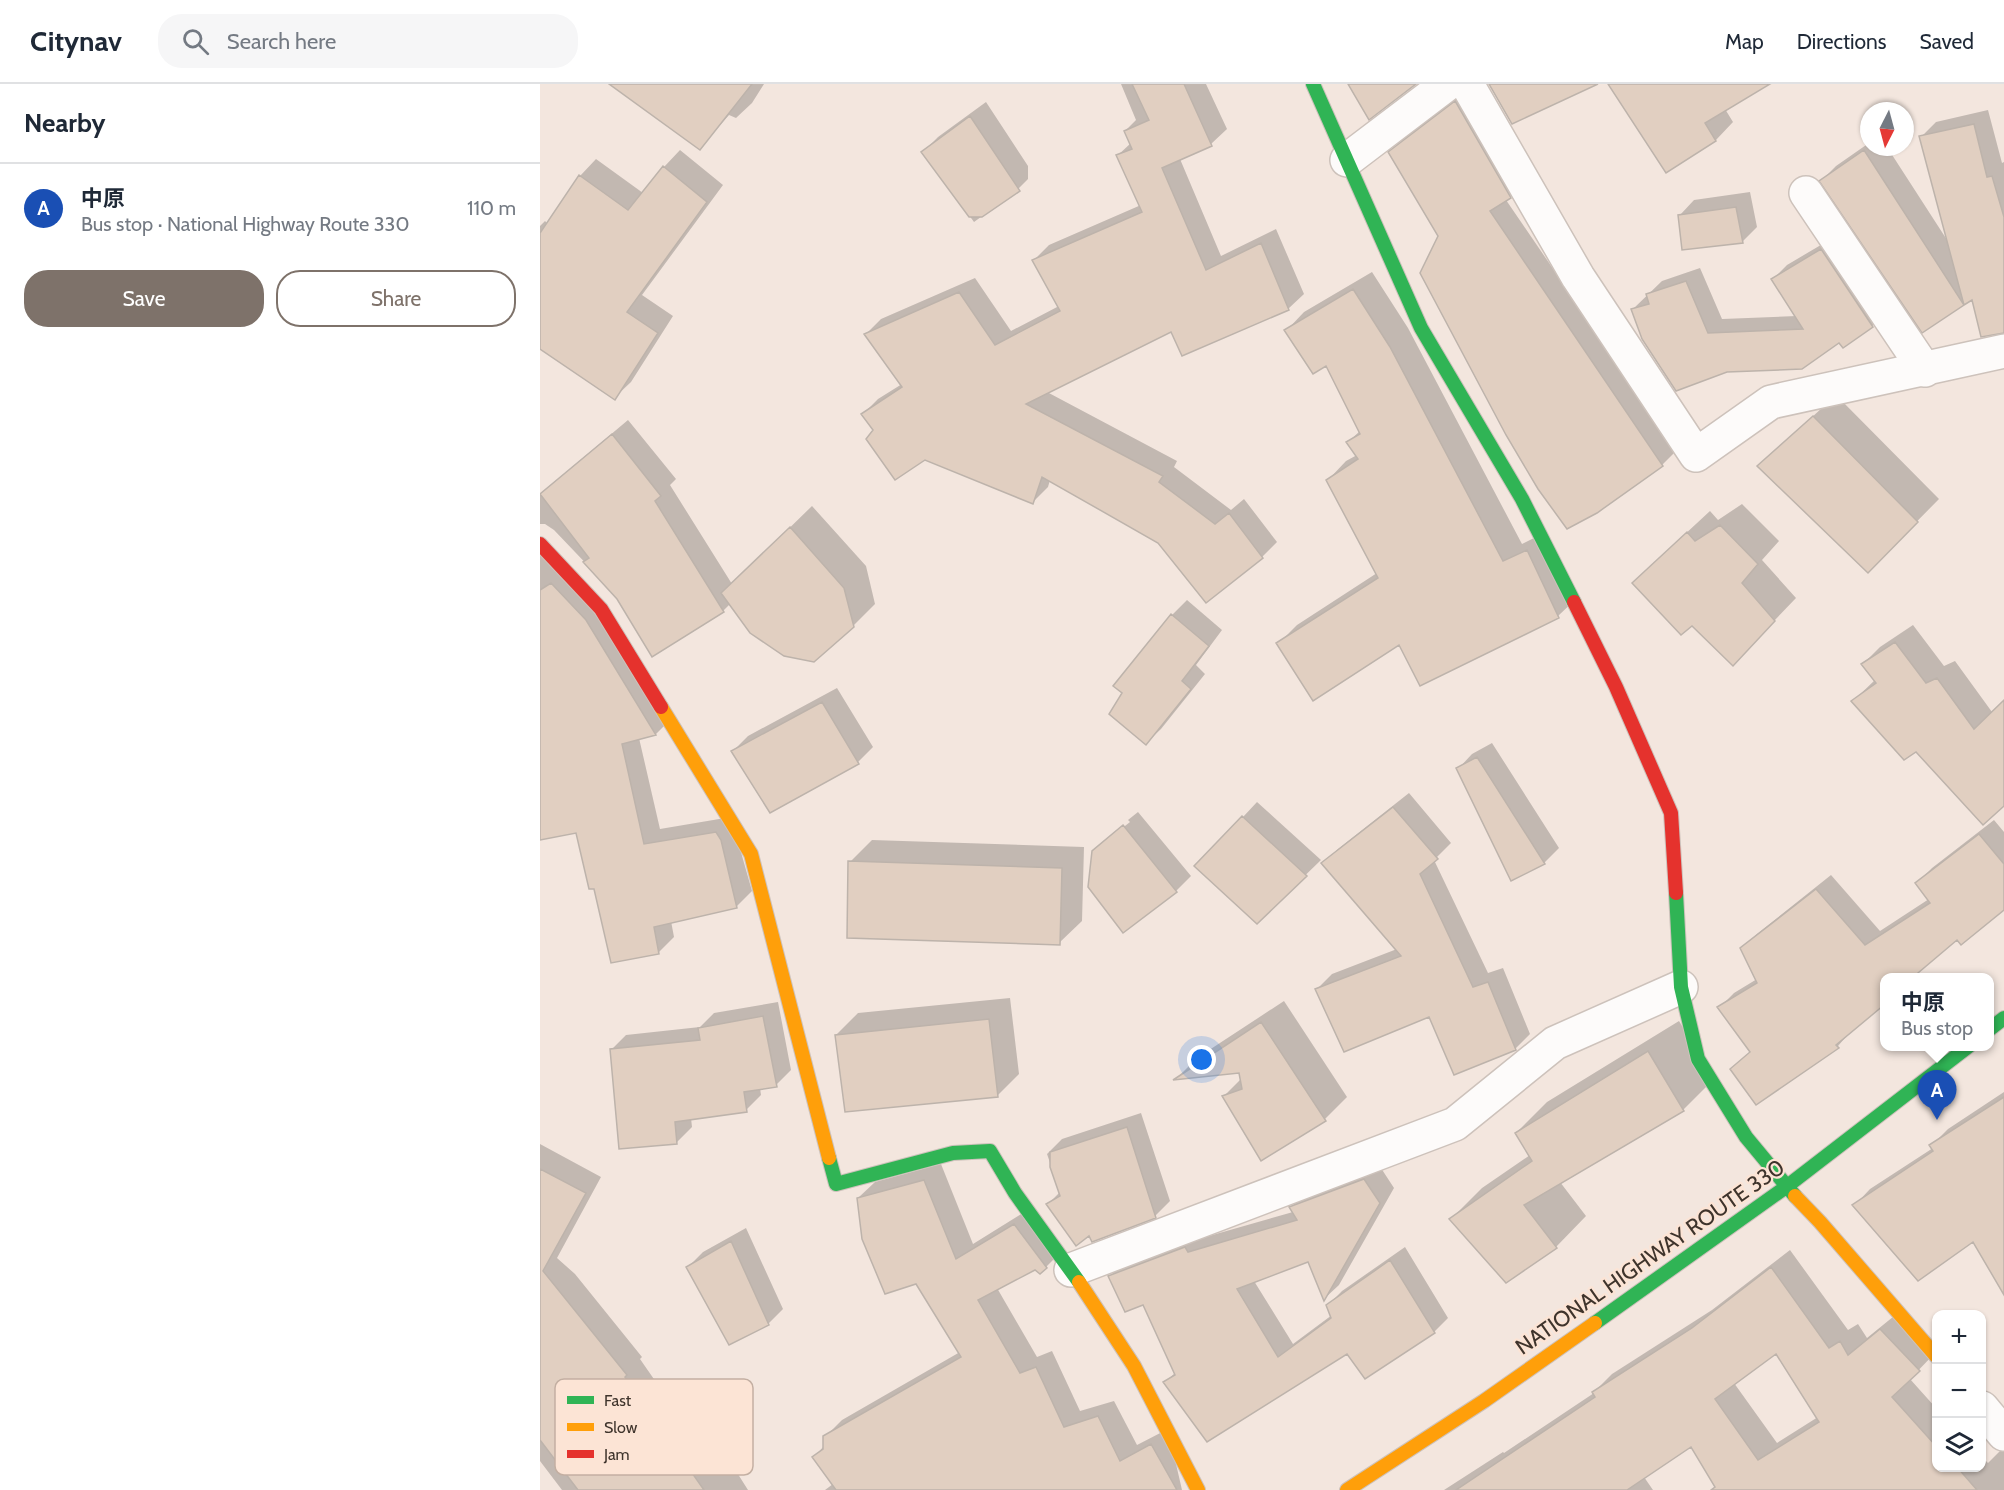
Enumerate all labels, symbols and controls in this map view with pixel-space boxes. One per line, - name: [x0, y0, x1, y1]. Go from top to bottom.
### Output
- search box: [158, 14, 578, 68]
- text: Citynav: [30, 24, 122, 58]
- icon: search: [179, 25, 212, 58]
- text: Search here: [227, 28, 336, 55]
- text: Map: [1725, 29, 1764, 54]
- text: Directions: [1797, 29, 1886, 54]
- text: Saved: [1919, 29, 1974, 54]
- north arrow: [1860, 102, 1914, 156]
- text: Nearby: [24, 107, 105, 139]
- text: 中原: [81, 185, 125, 212]
- text: A: [37, 196, 50, 220]
- text: 110 m: [467, 196, 516, 220]
- text: Bus stop · National Highway Route 330: [81, 212, 409, 236]
- button: Save: [24, 270, 264, 327]
- button: Share: [276, 270, 516, 327]
- popup: [1880, 973, 1994, 1051]
- text: 中原: [1901, 989, 1945, 1016]
- text: Bus stop: [1901, 1016, 1973, 1040]
- your location: [1187, 1045, 1216, 1074]
- pin: A: [1918, 1070, 1956, 1120]
- street label: NATIONAL HIGHWAY ROUTE 330: [1510, 1154, 1790, 1360]
- map controls: [1932, 1310, 1986, 1472]
- button: +: [1932, 1310, 1986, 1364]
- button: −: [1932, 1364, 1986, 1418]
- legend: [555, 1379, 753, 1475]
- text: Fast: [604, 1391, 632, 1410]
- text: Slow: [604, 1418, 638, 1437]
- button: layers: [1932, 1418, 1986, 1472]
- text: Jam: [603, 1445, 630, 1464]

